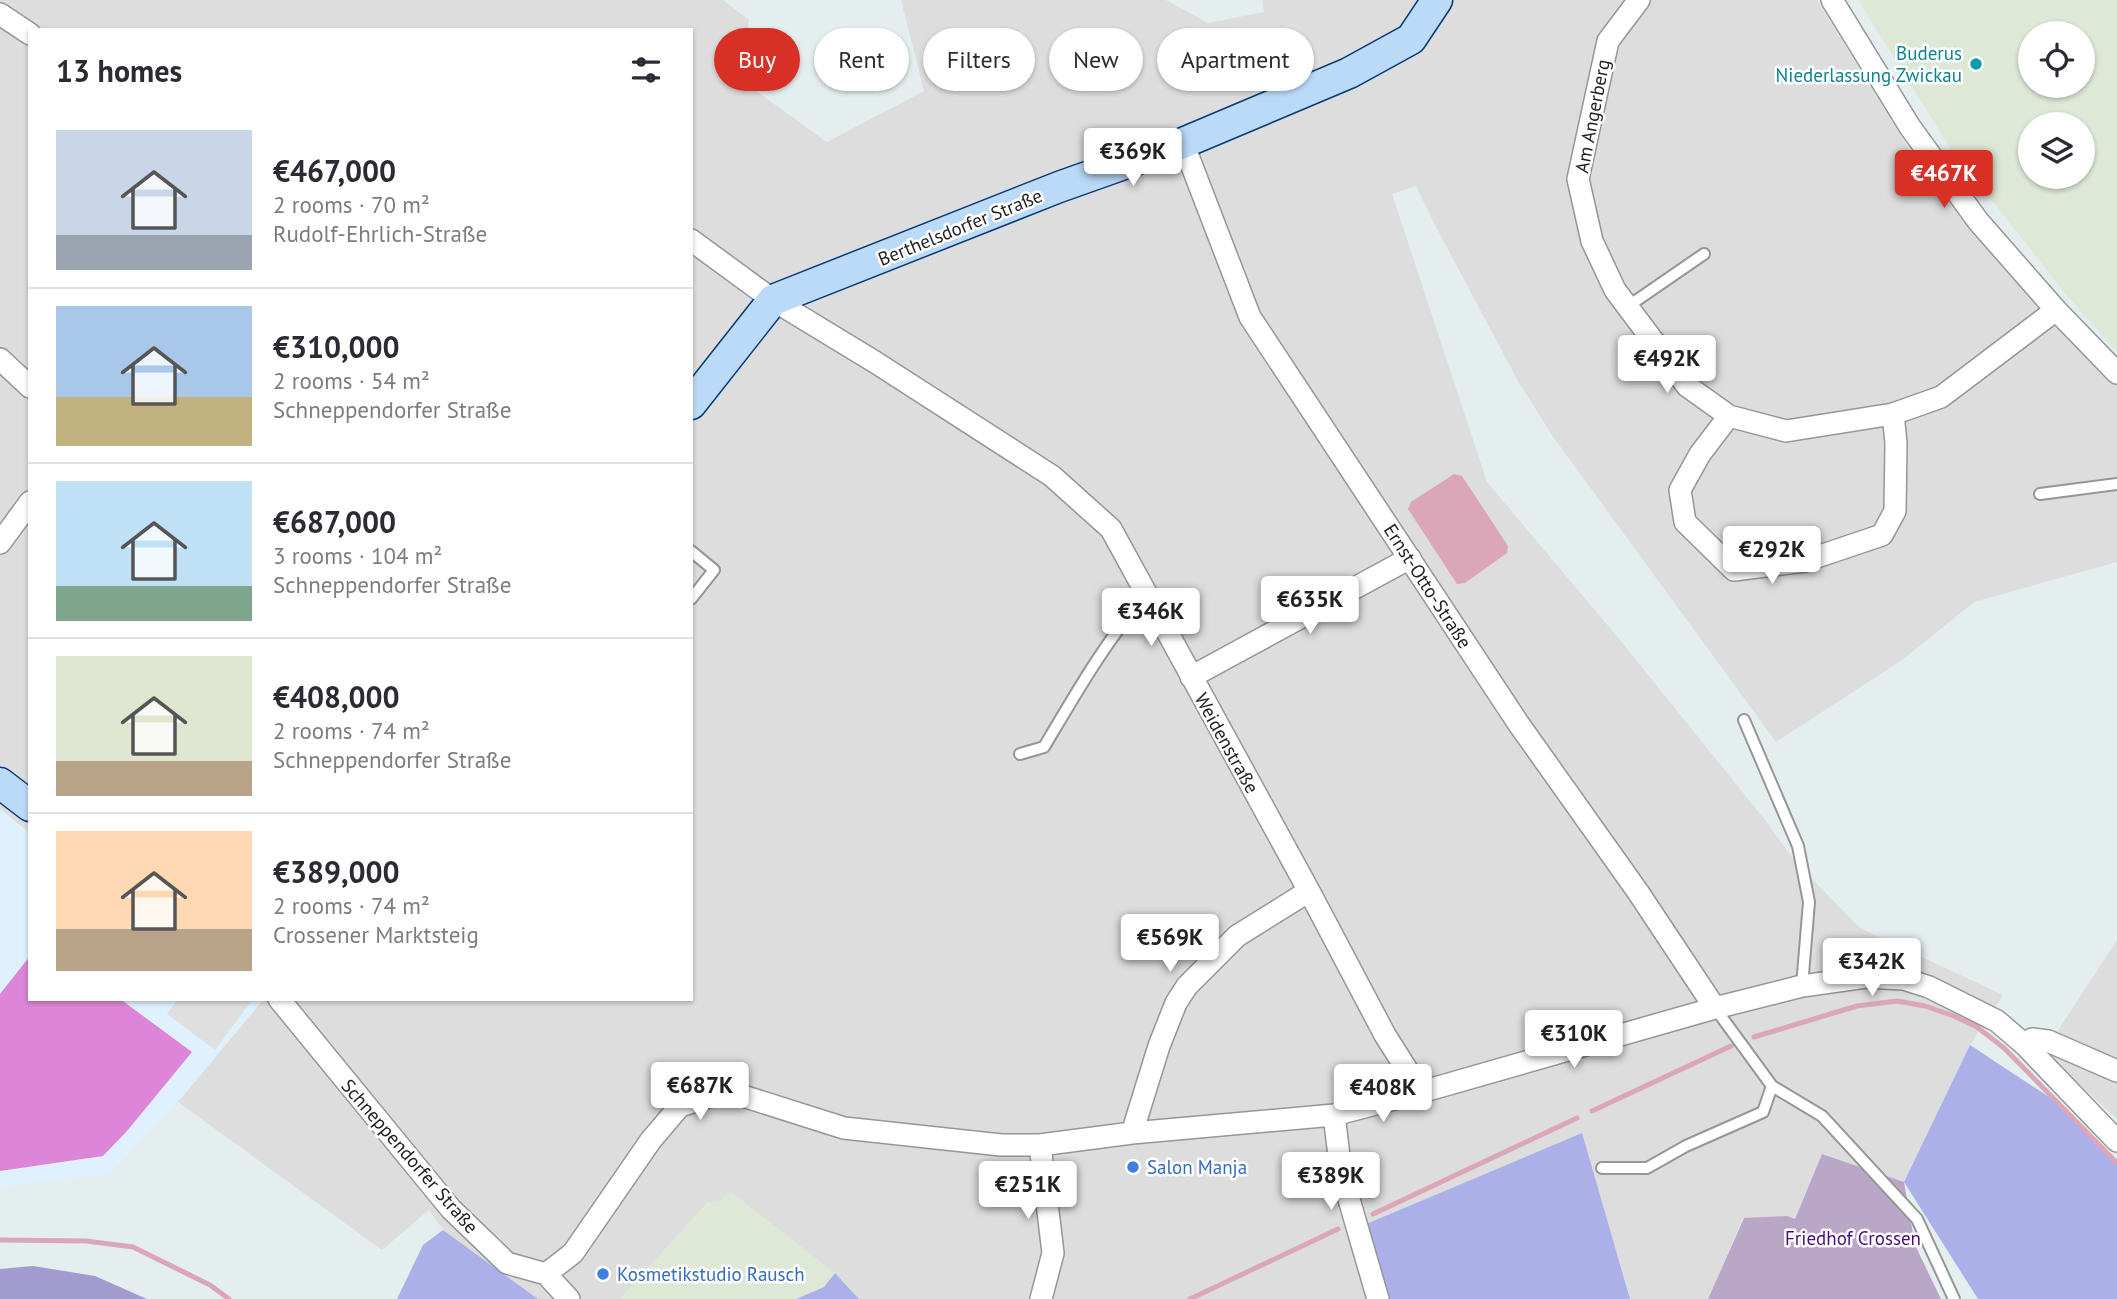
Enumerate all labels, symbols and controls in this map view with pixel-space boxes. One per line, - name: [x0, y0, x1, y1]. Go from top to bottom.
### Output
- map controls: [2018, 21, 2095, 189]
- button: locate: [2018, 21, 2095, 98]
- chip: Buy: [714, 28, 800, 91]
- chip: Rent: [814, 28, 909, 91]
- chip: Filters: [923, 28, 1035, 91]
- chip: New: [1049, 28, 1143, 91]
- chip: Apartment: [1157, 28, 1314, 91]
- place label: Buderus Niederlassung Zwickau: [1776, 41, 1962, 87]
- text: 13 homes: [56, 51, 182, 90]
- icon: filters: [627, 51, 665, 89]
- marker: Buderus Niederlassung Zwickau: [1968, 56, 1984, 72]
- street label: Am Angerberg: [1569, 57, 1615, 175]
- button: layers: [2018, 112, 2095, 189]
- pin: €369K: [1084, 128, 1182, 188]
- text: €369K: [1100, 136, 1166, 165]
- pin: €467K: [1895, 150, 1993, 210]
- text: €467,000: [273, 151, 396, 190]
- icon: home: [112, 158, 196, 242]
- text: €467K: [1911, 158, 1977, 187]
- street label: Berthelsdorfer Straße: [874, 183, 1046, 271]
- text: 2 rooms · 70 m²: [273, 190, 430, 219]
- text: Rudolf-Ehrlich-Straße: [273, 219, 487, 248]
- text: €310,000: [273, 327, 400, 366]
- icon: home: [112, 334, 196, 418]
- pin: €492K: [1618, 336, 1716, 395]
- text: €492K: [1634, 343, 1700, 372]
- text: 2 rooms · 54 m²: [273, 366, 430, 395]
- text: Schneppendorfer Straße: [273, 395, 511, 424]
- text: €687,000: [273, 502, 396, 541]
- icon: home: [112, 509, 196, 593]
- street label: Ernst-Otto-Straße: [1379, 519, 1477, 653]
- pin: €292K: [1723, 526, 1821, 586]
- text: €292K: [1739, 534, 1805, 563]
- text: 3 rooms · 104 m²: [273, 541, 442, 570]
- text: Schneppendorfer Straße: [273, 570, 511, 599]
- pin: €635K: [1261, 576, 1359, 636]
- text: €635K: [1277, 584, 1343, 613]
- pin: €346K: [1102, 588, 1200, 648]
- text: €346K: [1118, 596, 1184, 625]
- text: €408,000: [273, 677, 400, 716]
- icon: home: [112, 684, 196, 768]
- street label: Weidenstraße: [1190, 689, 1264, 797]
- text: 2 rooms · 74 m²: [273, 716, 430, 745]
- text: Schneppendorfer Straße: [273, 745, 511, 774]
- text: €389,000: [273, 852, 400, 891]
- icon: home: [112, 859, 196, 943]
- text: 2 rooms · 74 m²: [273, 891, 430, 920]
- pin: €569K: [1121, 914, 1219, 974]
- text: Crossener Marktsteig: [273, 920, 479, 949]
- text: €569K: [1137, 922, 1203, 951]
- pin: €342K: [1823, 939, 1921, 998]
- text: €342K: [1839, 946, 1905, 975]
- pin: €310K: [1525, 1010, 1623, 1070]
- text: €310K: [1541, 1018, 1607, 1047]
- pin: €687K: [651, 1062, 749, 1122]
- pin: €408K: [1334, 1064, 1432, 1124]
- text: €687K: [667, 1070, 733, 1099]
- text: €408K: [1350, 1072, 1416, 1101]
- street label: Schneppendorfer Straße: [336, 1074, 484, 1238]
- pin: €389K: [1282, 1152, 1380, 1212]
- place label: Salon Manja: [1147, 1155, 1247, 1179]
- marker: Salon Manja: [1125, 1159, 1141, 1175]
- text: €389K: [1298, 1160, 1364, 1189]
- pin: €251K: [979, 1162, 1077, 1221]
- text: €251K: [995, 1169, 1061, 1198]
- park label: Friedhof Crossen: [1785, 1226, 1921, 1250]
- place label: Kosmetikstudio Rausch: [617, 1262, 805, 1286]
- marker: Kosmetikstudio Rausch: [595, 1266, 611, 1282]

